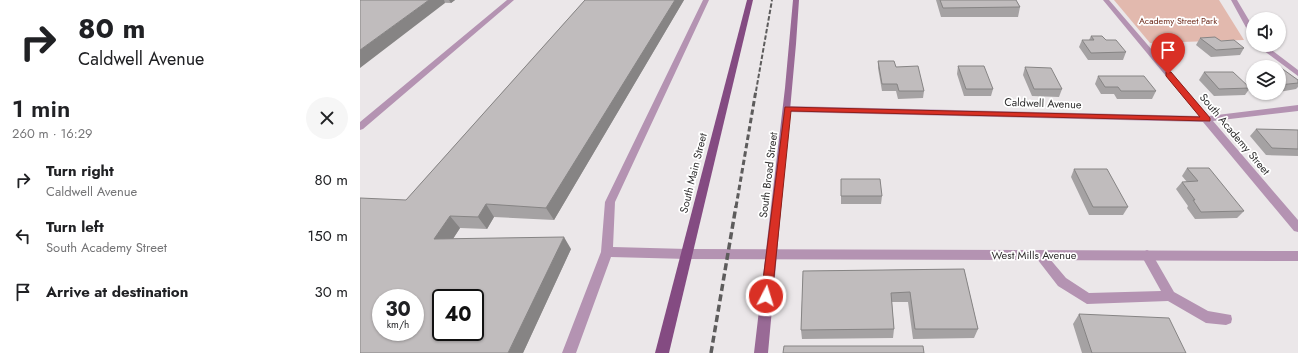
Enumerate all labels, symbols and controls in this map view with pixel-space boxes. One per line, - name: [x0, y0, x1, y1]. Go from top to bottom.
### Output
- text: 80 m: [78, 8, 145, 49]
- map controls: [1246, 12, 1286, 100]
- button: sound: [1246, 12, 1286, 52]
- park label: Academy Street Park: [1139, 14, 1217, 27]
- icon: right: [12, 16, 64, 68]
- pin: [1151, 33, 1185, 74]
- icon: arrive: [1157, 39, 1179, 61]
- text: Caldwell Avenue: [78, 46, 204, 72]
- button: layers: [1246, 60, 1286, 100]
- street label: South Academy Street: [1196, 90, 1274, 179]
- text: 1 min: [12, 91, 70, 126]
- street label: Caldwell Avenue: [1004, 94, 1082, 112]
- button: close: [306, 97, 348, 139]
- text: 260 m · 16:29: [12, 124, 93, 143]
- street label: South Main Street: [675, 131, 711, 215]
- street label: South Broad Street: [755, 131, 781, 219]
- text: Turn right: [46, 160, 114, 182]
- icon: right: [12, 169, 34, 191]
- text: 80 m: [315, 169, 348, 191]
- text: Caldwell Avenue: [46, 182, 137, 201]
- text: Turn left: [46, 216, 104, 238]
- icon: left: [12, 225, 34, 247]
- text: 150 m: [308, 225, 348, 247]
- text: South Academy Street: [46, 238, 167, 257]
- street label: West Mills Avenue: [992, 247, 1077, 263]
- position arrow: [745, 275, 787, 317]
- icon: arrive: [12, 281, 34, 303]
- text: Arrive at destination: [46, 281, 188, 303]
- text: 30 m: [315, 281, 348, 303]
- speed limit sign: 40: [432, 289, 484, 341]
- text: 30: [385, 295, 411, 324]
- text: km/h: [387, 317, 409, 332]

